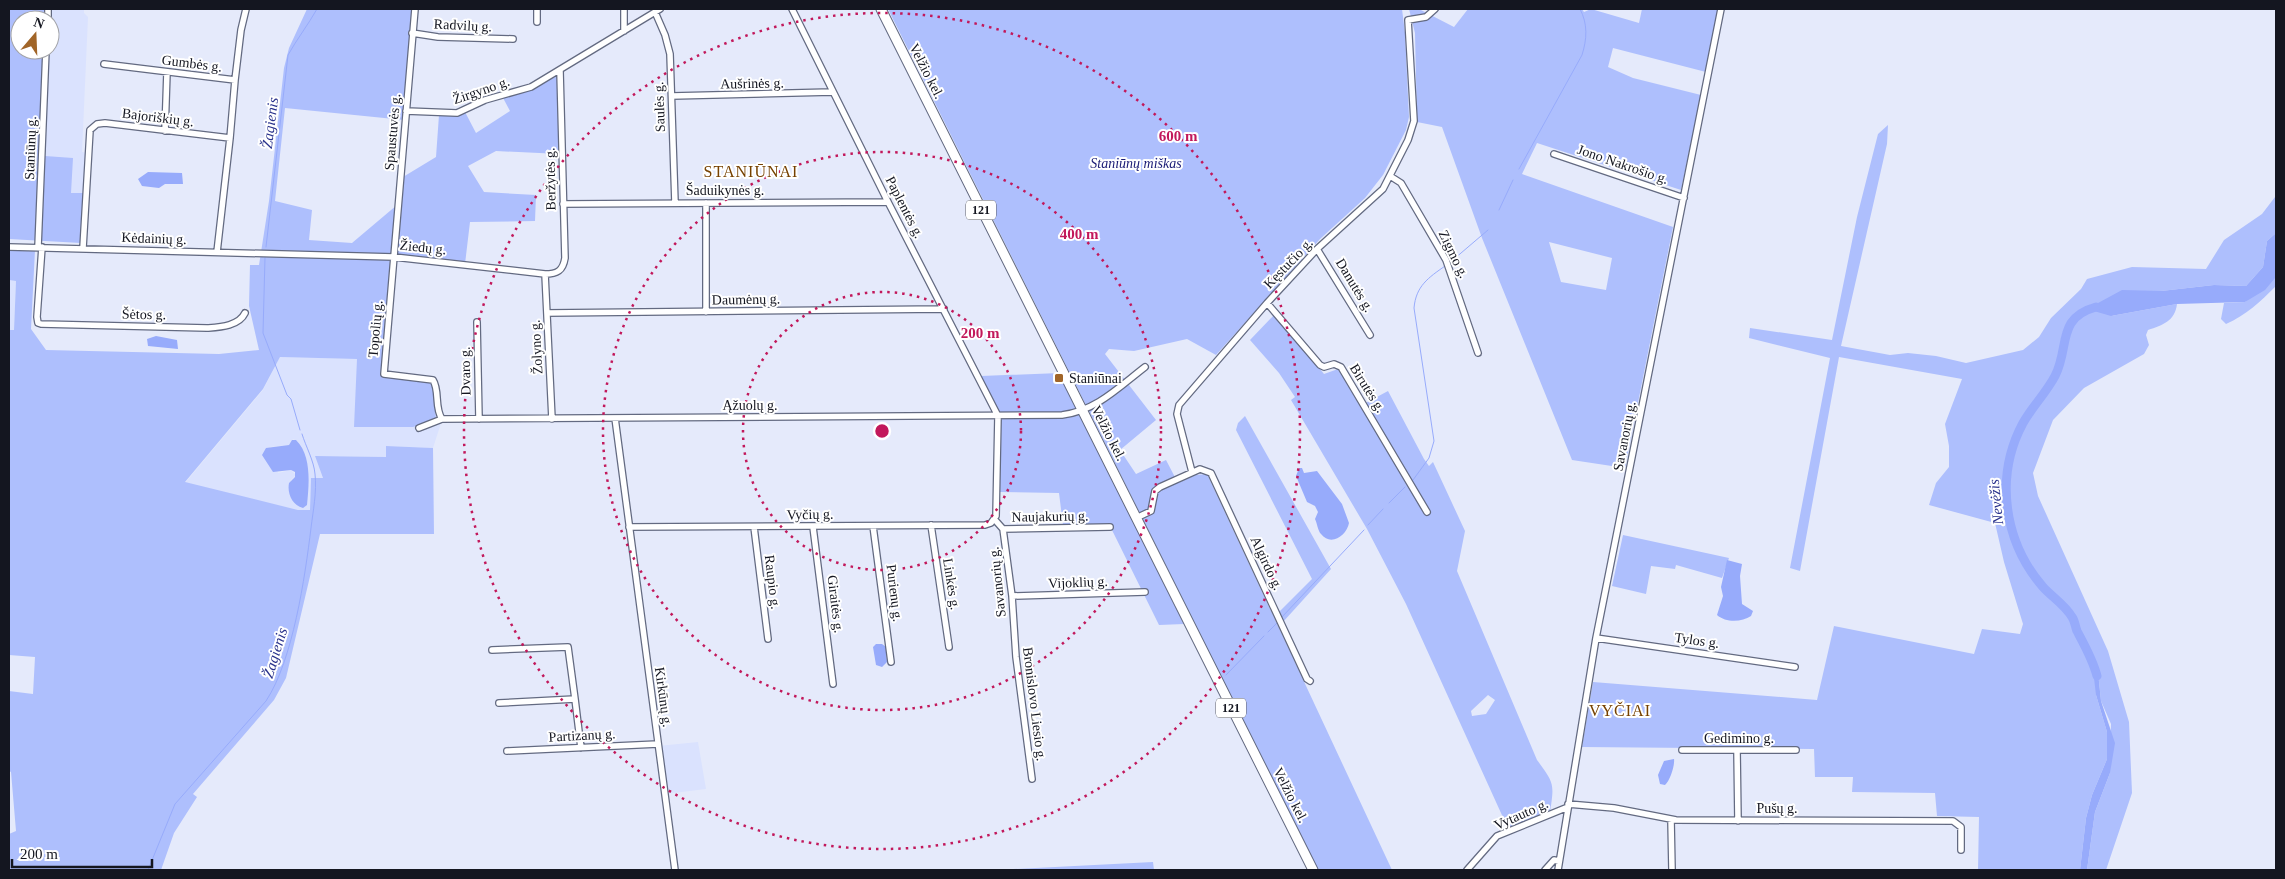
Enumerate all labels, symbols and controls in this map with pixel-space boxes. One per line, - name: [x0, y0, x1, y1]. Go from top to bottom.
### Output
- north arrow: [10, 10, 60, 60]
- text: N: [32, 14, 46, 32]
- street label: Radvilų g.: [433, 16, 492, 35]
- street label: Velžio kel.: [906, 41, 947, 101]
- street label: Gumbės g.: [161, 52, 223, 75]
- street label: Žirgyno g.: [451, 73, 511, 107]
- street label: Aušrinės g.: [720, 75, 784, 92]
- street label: Saulės g.: [651, 81, 668, 133]
- street label: Spaustuvės g.: [382, 93, 403, 171]
- water label: Žagienis: [259, 96, 281, 150]
- street label: Bajoriškių g.: [121, 106, 195, 129]
- street label: Staniūnų g.: [22, 116, 39, 180]
- text: 600 m: [1159, 128, 1198, 144]
- street label: Jono Nakrošio g.: [1575, 142, 1670, 187]
- street label: Beržytės g.: [542, 147, 559, 211]
- park label: Staniūnų miškas: [1090, 156, 1182, 171]
- district label: STANIŪNAI: [704, 163, 798, 180]
- street label: Paplentės g.: [883, 174, 927, 241]
- street label: Šaduikynės g.: [686, 182, 764, 198]
- road number: 121: [966, 200, 996, 220]
- text: 400 m: [1060, 226, 1099, 242]
- street label: Zigmo g.: [1436, 228, 1472, 281]
- street label: Kėdainių g.: [121, 230, 187, 247]
- street label: Kęstučio g.: [1261, 235, 1316, 291]
- street label: Žiedų g.: [399, 237, 447, 257]
- street label: Danutės g.: [1333, 256, 1376, 315]
- street label: Daumėnų g.: [712, 291, 780, 308]
- street label: Topolių g.: [366, 300, 385, 358]
- street label: Šėtos g.: [122, 306, 166, 322]
- street label: Žolyno g.: [527, 319, 545, 375]
- text: 200 m: [961, 325, 1000, 341]
- street label: Dvaro g.: [458, 346, 473, 396]
- street label: Birutės g.: [1347, 361, 1388, 415]
- place label: Staniūnai: [1069, 371, 1122, 386]
- marker: Staniūnai: [1053, 372, 1065, 384]
- street label: Ąžuolų g.: [722, 398, 778, 413]
- street label: Savanorių g.: [1610, 400, 1639, 472]
- street label: Velžio kel.: [1088, 403, 1129, 463]
- centre of rings: [873, 422, 891, 440]
- water label: Nevėžis: [1986, 478, 2006, 527]
- street label: Vyčių g.: [787, 507, 833, 522]
- street label: Naujakurių g.: [1011, 508, 1089, 525]
- street label: Algirdo g.: [1248, 534, 1286, 592]
- street label: Savanorių g.: [986, 546, 1009, 618]
- street label: Raupio g.: [762, 554, 783, 610]
- street label: Linkės g.: [940, 557, 963, 611]
- street label: Purienų g.: [884, 564, 905, 623]
- street label: Giraitės g.: [825, 574, 847, 634]
- street label: Vijoklių g.: [1048, 574, 1108, 591]
- water label: Žagienis: [260, 626, 290, 680]
- street label: Tylos g.: [1674, 630, 1720, 651]
- street label: Bronislovo Liesio g.: [1020, 646, 1049, 762]
- street label: Kirkūnų g.: [652, 666, 675, 728]
- road number: 121: [1216, 698, 1246, 718]
- district label: VYČIAI: [1589, 701, 1651, 719]
- street label: Partizanų g.: [548, 726, 616, 745]
- street label: Gedimino g.: [1704, 731, 1774, 746]
- street label: Velžio kel.: [1270, 765, 1311, 825]
- street label: Vytauto g.: [1492, 796, 1551, 833]
- street label: Pušų g.: [1756, 801, 1798, 816]
- scale bar: [12, 836, 152, 868]
- text: 200 m: [20, 846, 58, 862]

